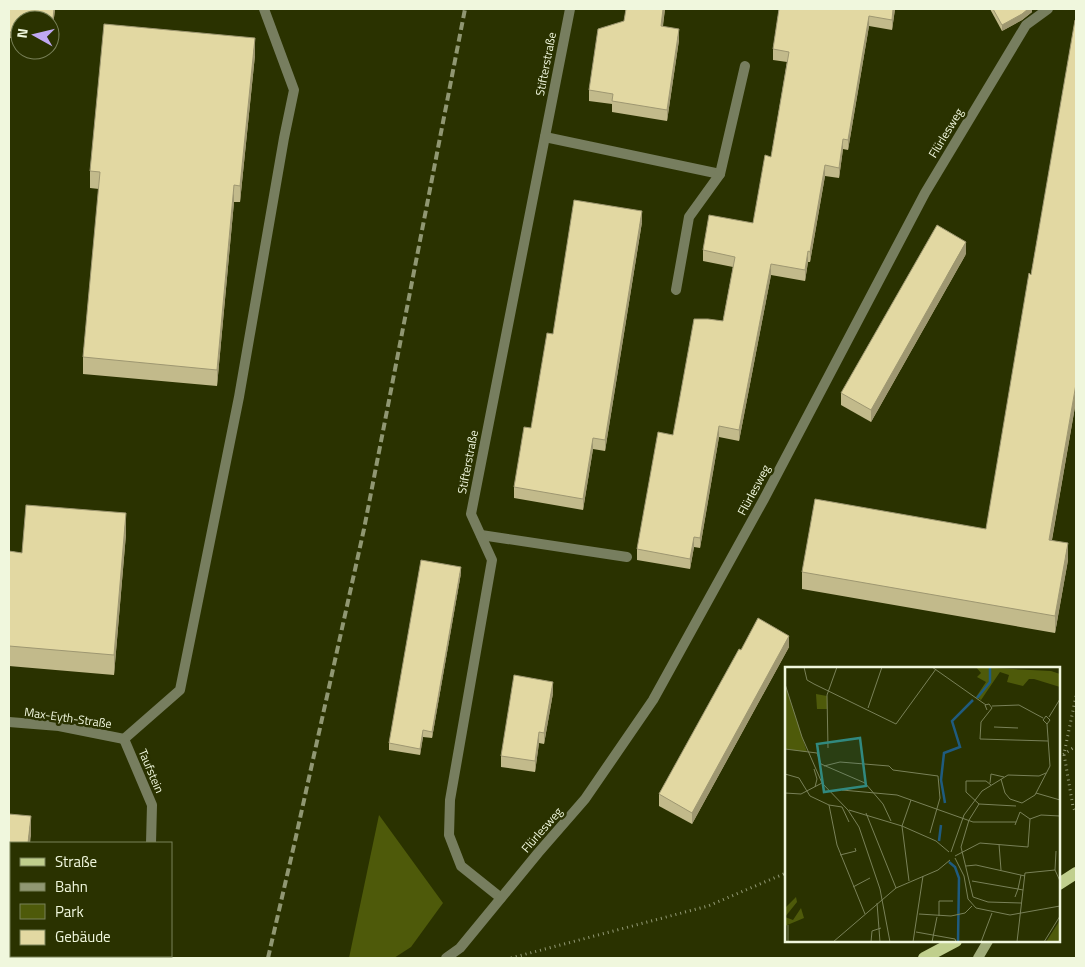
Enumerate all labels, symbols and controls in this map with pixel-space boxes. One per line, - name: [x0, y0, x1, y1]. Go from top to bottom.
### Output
- north arrow: [10, 10, 60, 60]
- text: N: [11, 27, 33, 39]
- street label: Stifterstraße: [530, 30, 561, 97]
- street label: Flürlesweg: [923, 104, 968, 161]
- street label: Stifterstraße: [452, 428, 483, 495]
- street label: Flürlesweg: [732, 461, 775, 519]
- inset map: [785, 667, 1060, 942]
- street label: Max-Eyth-Straße: [23, 702, 113, 733]
- street label: Taufstein: [134, 746, 169, 796]
- street label: Flürlesweg: [516, 803, 567, 857]
- legend: [10, 842, 172, 957]
- text: Straße: [55, 850, 97, 873]
- text: Bahn: [55, 875, 88, 898]
- text: Park: [55, 900, 84, 923]
- text: Gebäude: [55, 925, 111, 948]

